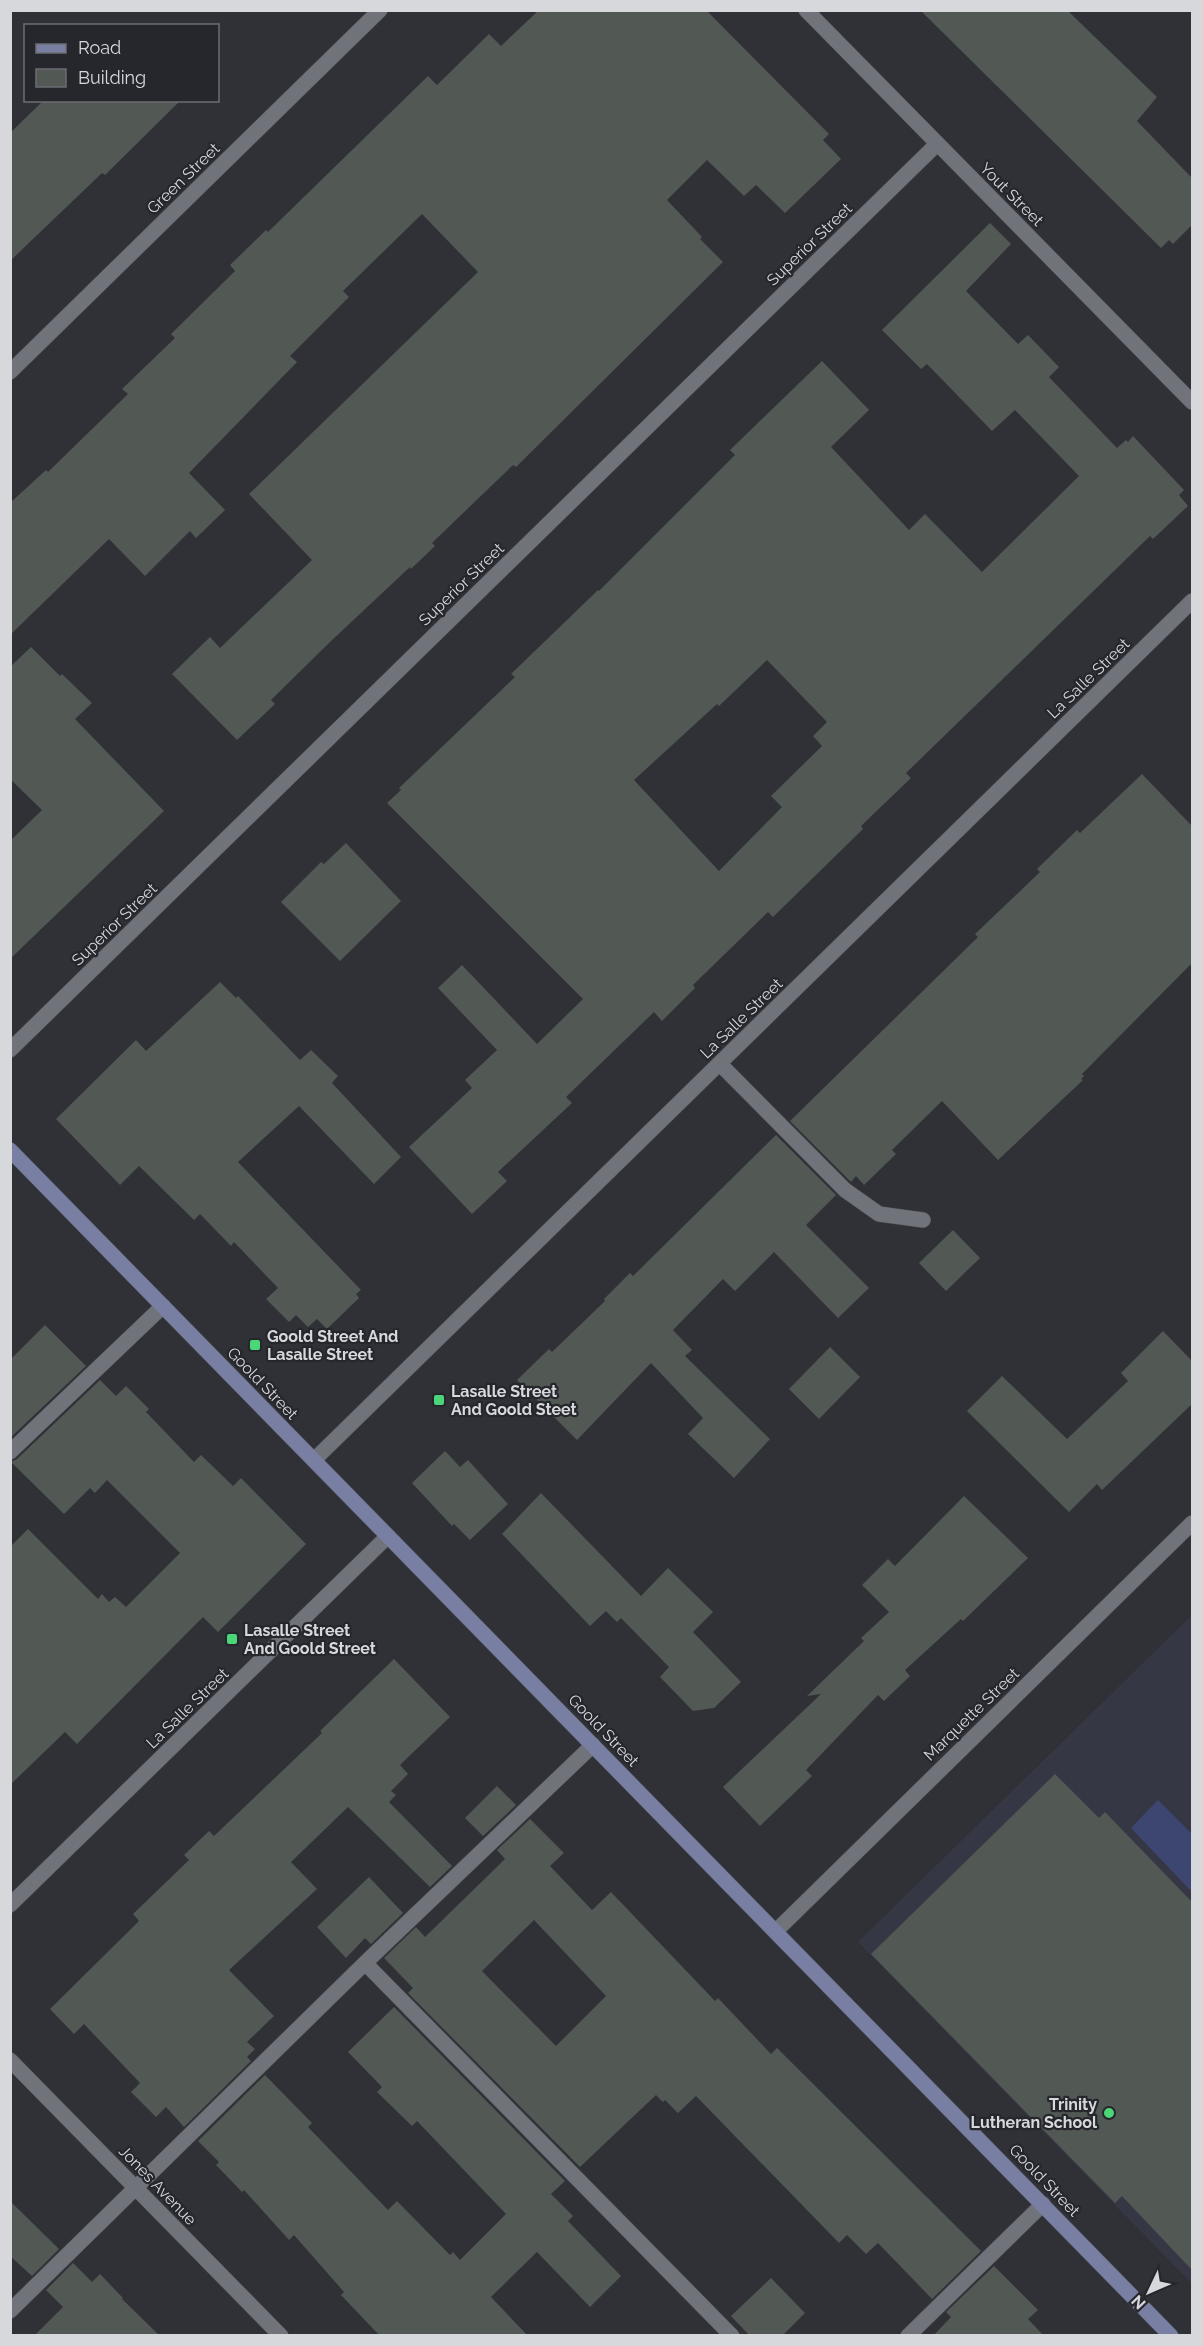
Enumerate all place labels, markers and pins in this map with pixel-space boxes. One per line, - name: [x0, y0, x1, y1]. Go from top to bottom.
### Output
- place label: Goold Street And Lasalle Street: [267, 1327, 398, 1364]
- marker: Goold Street And Lasalle Street: [248, 1338, 262, 1352]
- place label: Lasalle Street And Goold Steet: [451, 1382, 577, 1419]
- marker: Lasalle Street And Goold Steet: [432, 1393, 446, 1407]
- place label: Lasalle Street And Goold Street: [244, 1621, 376, 1658]
- marker: Lasalle Street And Goold Street: [225, 1632, 239, 1646]
- place label: Trinity Lutheran School: [971, 2095, 1098, 2132]
- marker: Trinity Lutheran School: [1102, 2106, 1116, 2120]

